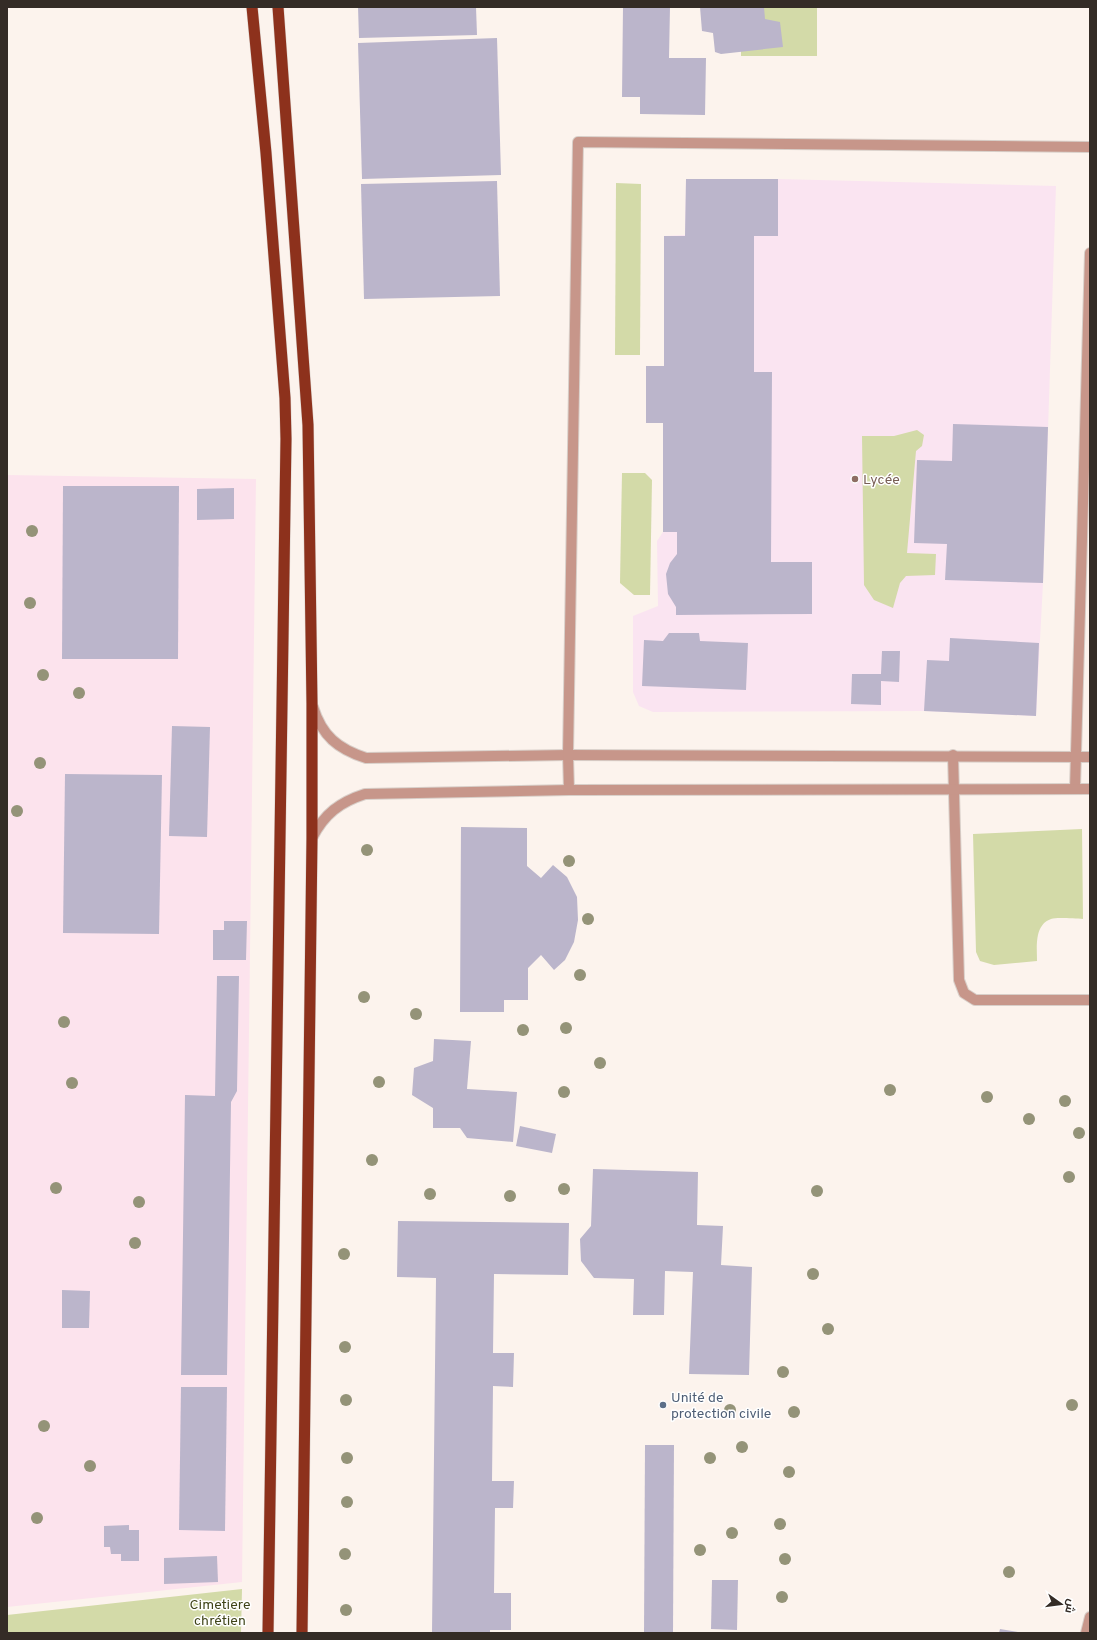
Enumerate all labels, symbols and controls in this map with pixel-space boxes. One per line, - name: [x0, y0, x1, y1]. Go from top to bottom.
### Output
- place label: Lycée: [863, 472, 900, 489]
- marker: Lycée: [850, 474, 860, 484]
- place label: Unité de protection civile: [671, 1390, 771, 1423]
- marker: Unité de protection civile: [658, 1400, 668, 1410]
- north arrow: [1041, 1584, 1081, 1624]
- park label: Cimetiere chrétien: [190, 1597, 250, 1630]
- text: ش: [1061, 1598, 1078, 1615]

